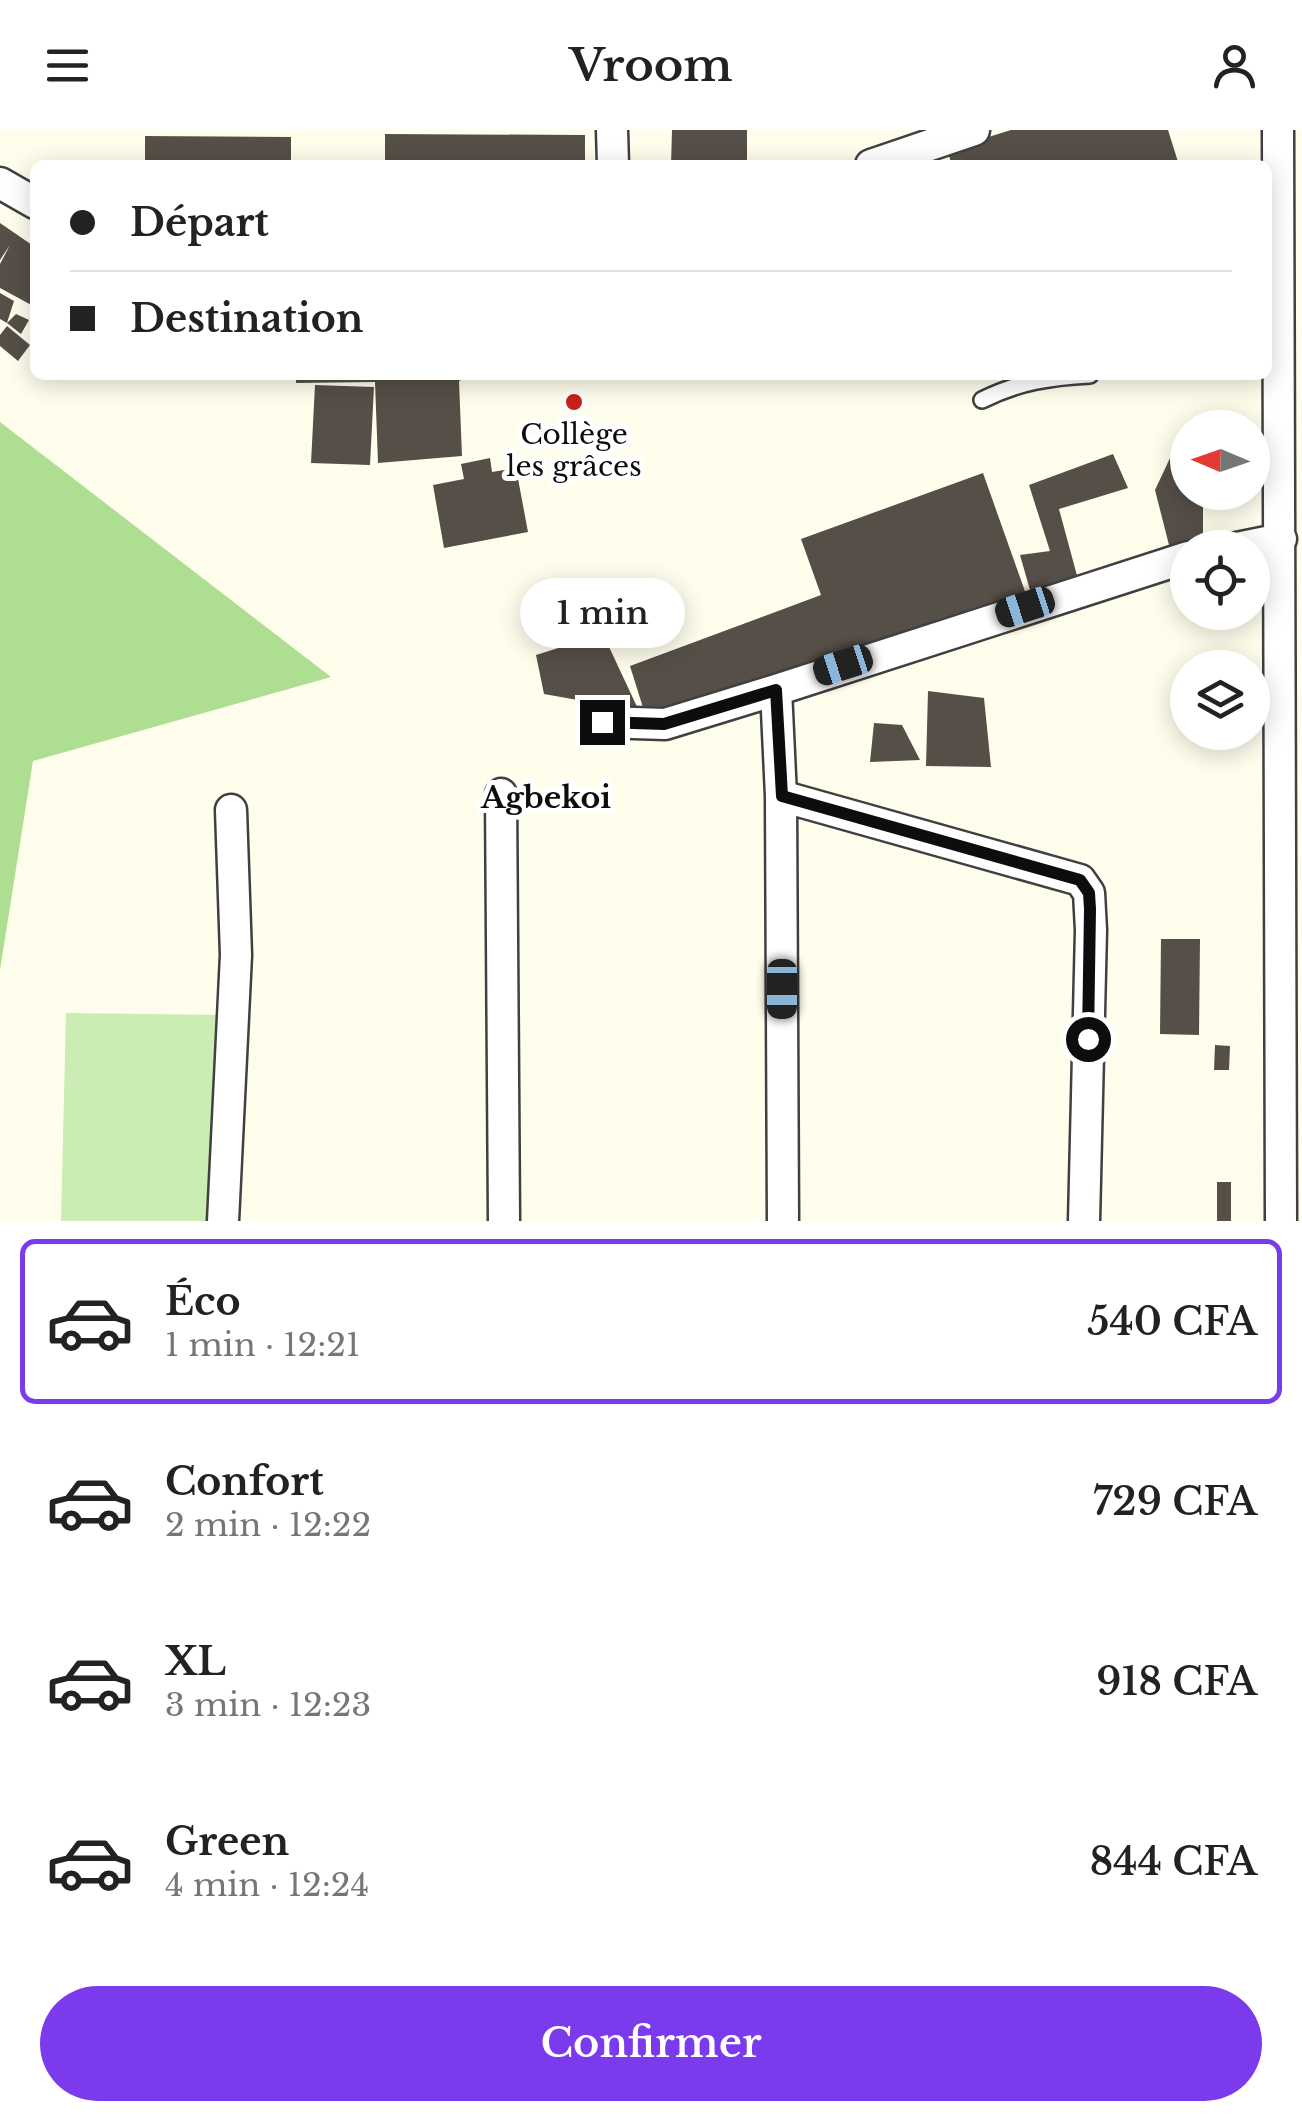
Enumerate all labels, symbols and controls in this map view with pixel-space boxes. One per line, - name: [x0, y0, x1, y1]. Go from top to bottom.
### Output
- text: Vroom: [569, 37, 733, 93]
- icon: menu: [40, 38, 95, 93]
- icon: person: [1207, 38, 1262, 93]
- text: Départ: [130, 199, 269, 246]
- text: Destination: [130, 295, 363, 342]
- marker: Collège les grâces: [563, 391, 585, 413]
- north arrow: [1170, 410, 1270, 510]
- map controls: [1170, 410, 1270, 750]
- place label: Collège les grâces: [506, 417, 642, 484]
- button: locate: [1170, 530, 1270, 630]
- callout: 1 min: [520, 577, 684, 647]
- car: [992, 583, 1058, 631]
- text: 1 min: [556, 593, 649, 633]
- car: [810, 641, 876, 689]
- button: layers: [1170, 650, 1270, 750]
- route end: [580, 700, 625, 745]
- district label: Agbekoi: [480, 779, 611, 816]
- car: [767, 959, 797, 1019]
- route start: [1066, 1017, 1111, 1062]
- icon: car: [45, 1277, 135, 1367]
- text: Éco: [165, 1278, 241, 1325]
- text: 540 CFA: [1087, 1298, 1257, 1345]
- text: 1 min · 12:21: [165, 1325, 360, 1365]
- icon: car: [45, 1457, 135, 1547]
- text: Confort: [165, 1458, 324, 1505]
- text: 729 CFA: [1093, 1478, 1257, 1525]
- text: 2 min · 12:22: [165, 1505, 371, 1545]
- icon: car: [45, 1637, 135, 1727]
- text: XL: [165, 1638, 226, 1685]
- text: 918 CFA: [1096, 1658, 1257, 1705]
- text: 3 min · 12:23: [165, 1685, 371, 1725]
- icon: car: [45, 1817, 135, 1907]
- text: Green: [165, 1818, 289, 1865]
- text: 844 CFA: [1090, 1838, 1257, 1885]
- text: 4 min · 12:24: [165, 1865, 369, 1905]
- button: Confirmer: [40, 1986, 1262, 2101]

